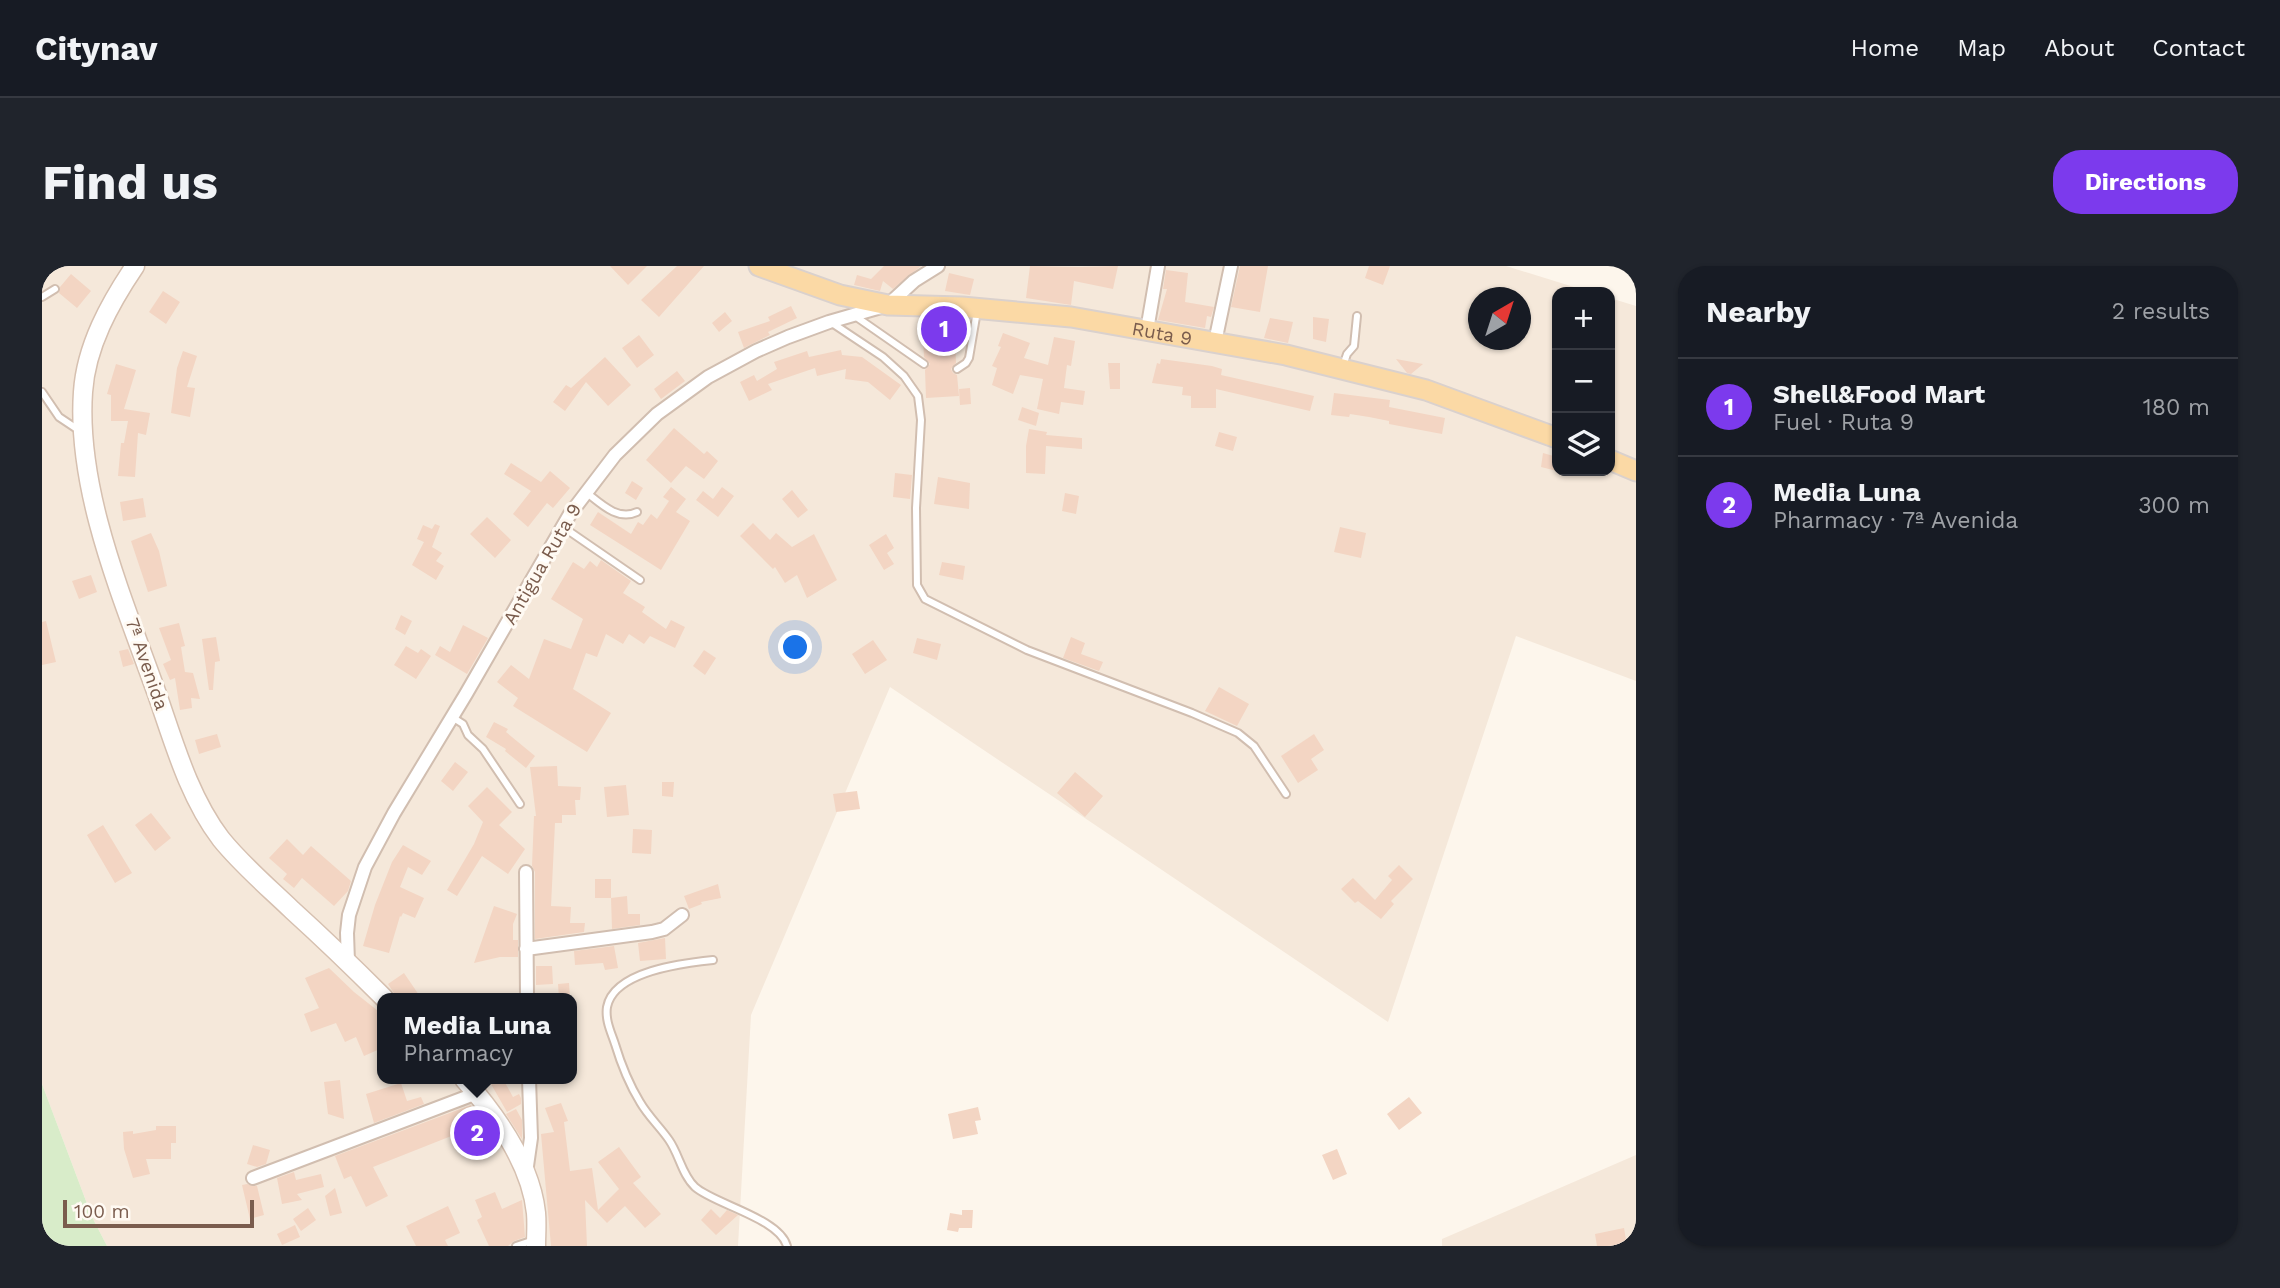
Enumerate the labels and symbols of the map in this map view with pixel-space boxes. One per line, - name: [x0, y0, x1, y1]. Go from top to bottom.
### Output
- north arrow: [1468, 287, 1531, 350]
- pin: 1: [921, 303, 967, 355]
- street label: Ruta 9: [1130, 316, 1194, 350]
- street label: Antigua Ruta 9: [498, 499, 586, 629]
- street label: 7ª Avenida: [121, 615, 174, 713]
- your location: [778, 630, 812, 664]
- pin: 2: [454, 1107, 500, 1159]
- scale bar: [63, 1197, 254, 1229]

